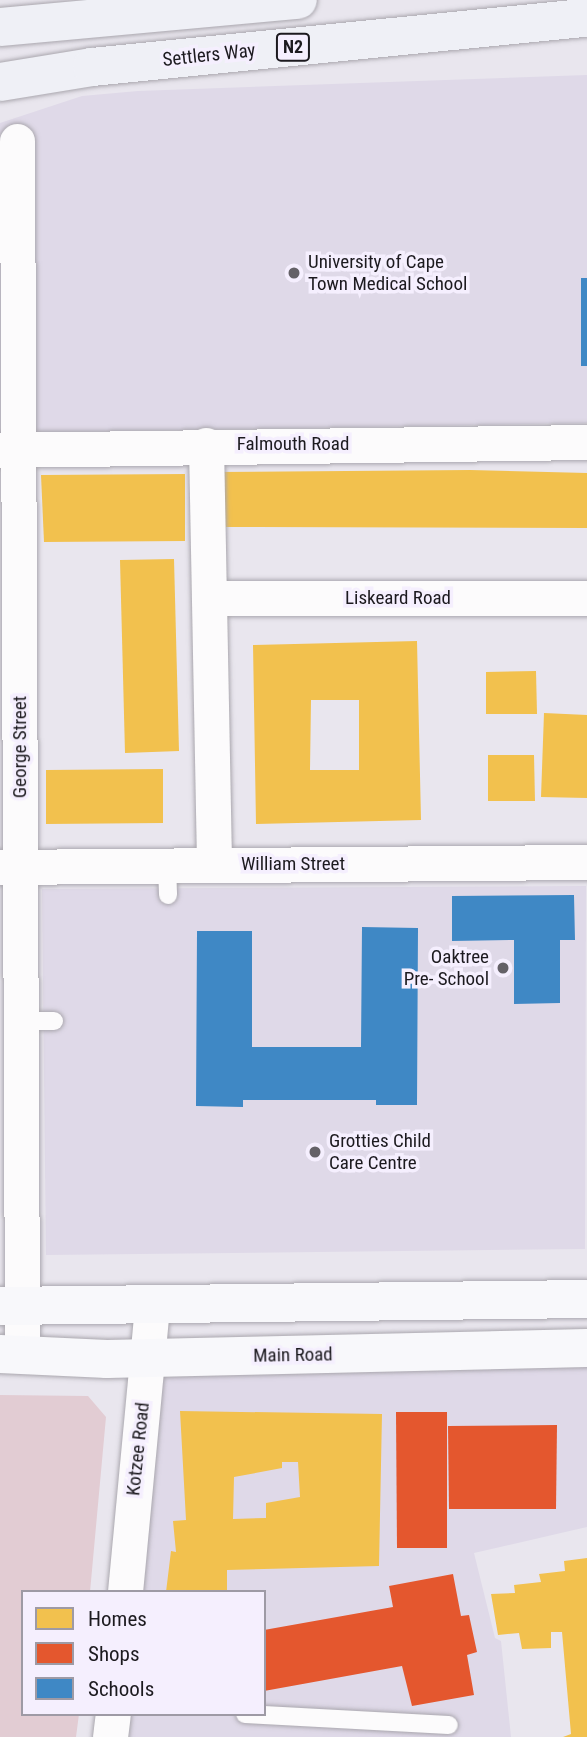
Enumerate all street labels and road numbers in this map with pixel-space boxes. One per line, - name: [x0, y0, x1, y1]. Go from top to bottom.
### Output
- road number: N2: [276, 32, 310, 62]
- street label: Settlers Way: [162, 39, 256, 71]
- street label: Falmouth Road: [237, 433, 349, 455]
- street label: Liskeard Road: [345, 587, 451, 609]
- street label: George Street: [9, 696, 31, 798]
- street label: William Street: [241, 853, 345, 875]
- street label: Main Road: [253, 1343, 333, 1367]
- street label: Kotzee Road: [122, 1401, 154, 1497]

